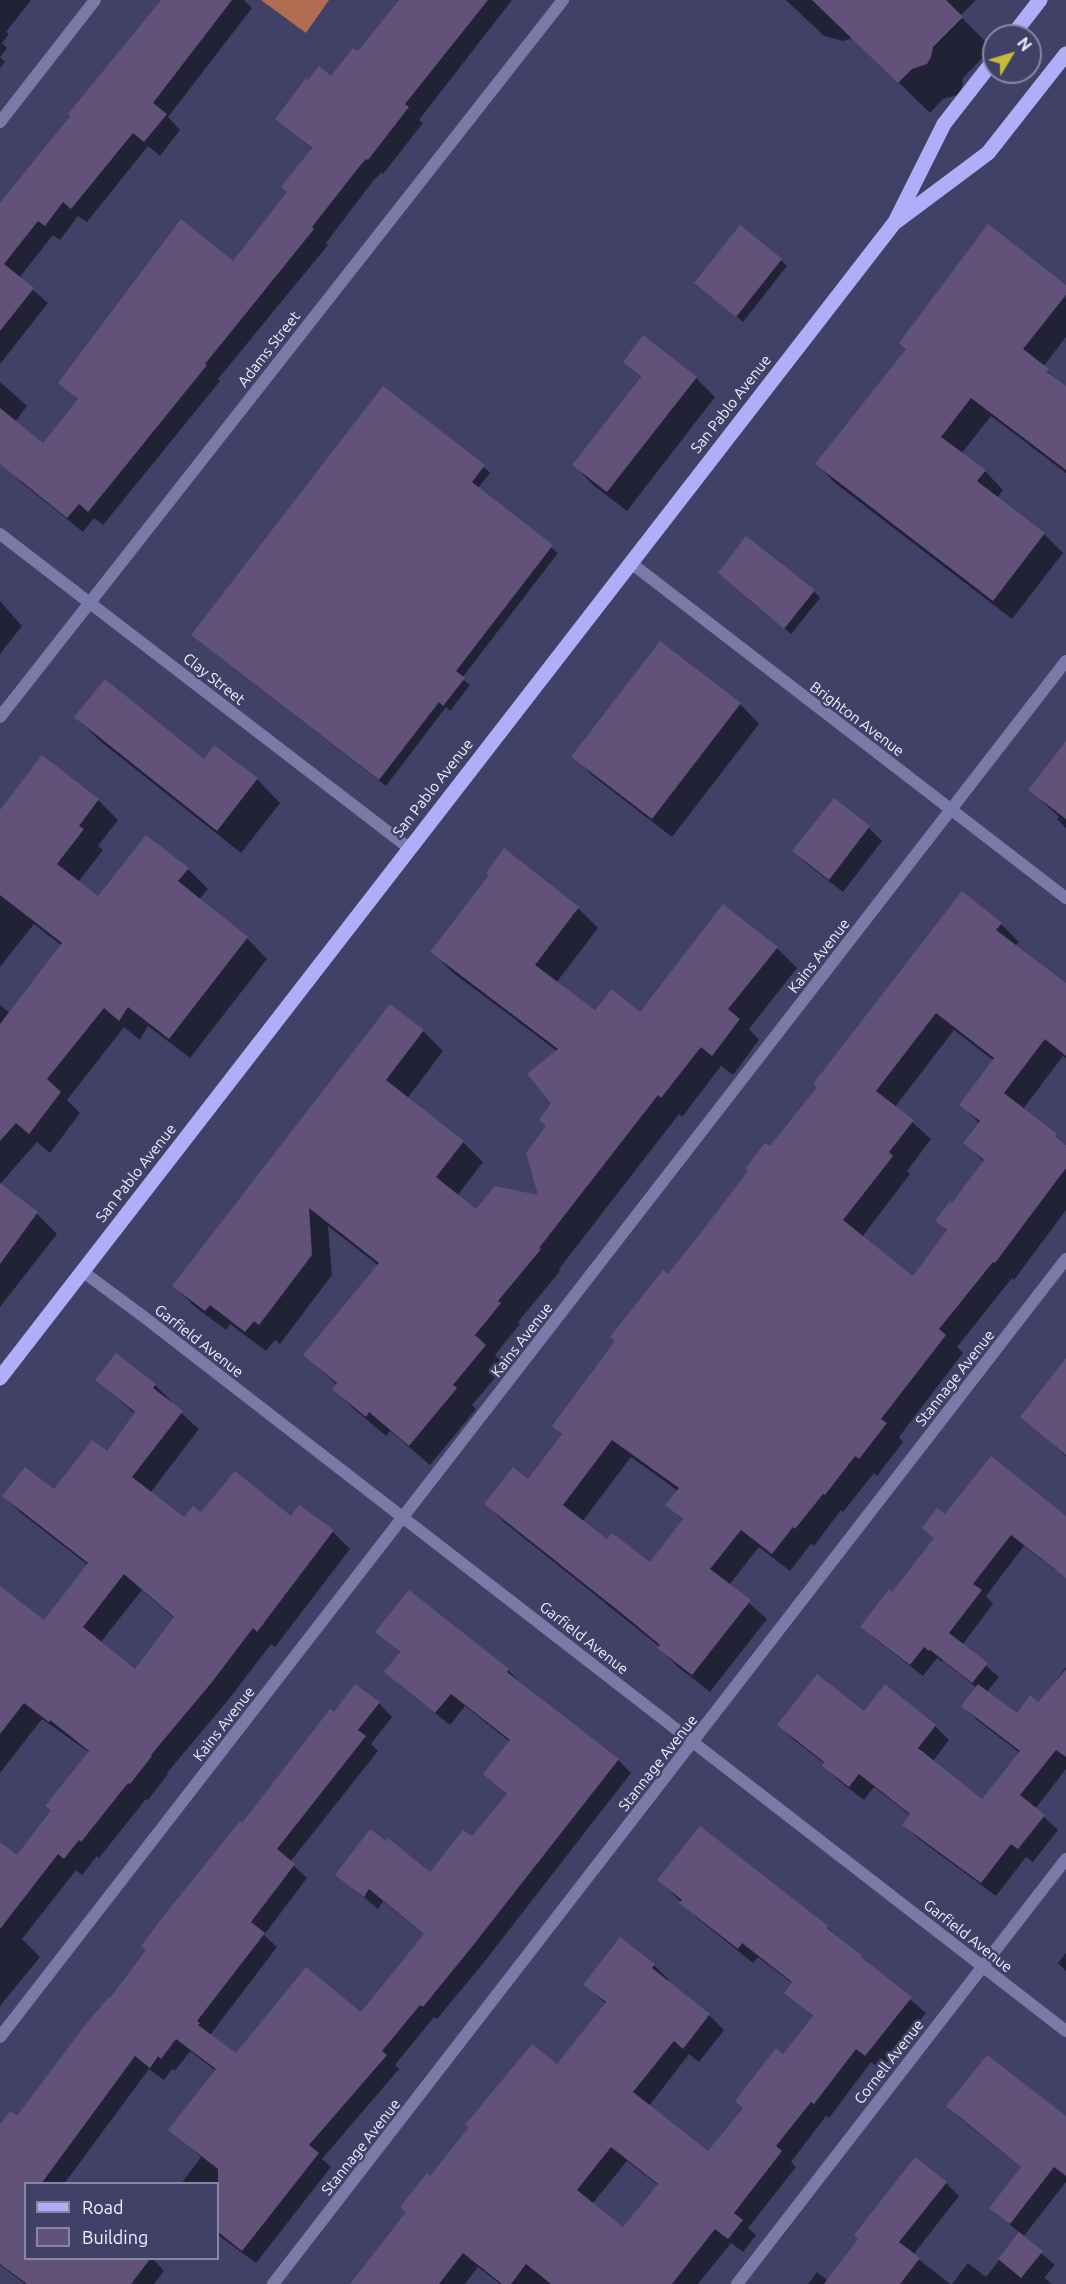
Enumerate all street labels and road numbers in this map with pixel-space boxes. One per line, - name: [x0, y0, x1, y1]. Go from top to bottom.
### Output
- street label: Adams Street: [234, 308, 304, 390]
- street label: San Pablo Avenue: [687, 351, 775, 457]
- street label: Clay Street: [180, 649, 248, 709]
- street label: Brighton Avenue: [806, 678, 908, 760]
- street label: San Pablo Avenue: [389, 735, 477, 841]
- street label: Kains Avenue: [784, 915, 854, 997]
- street label: San Pablo Avenue: [92, 1120, 180, 1226]
- street label: Kains Avenue: [487, 1299, 557, 1381]
- street label: Garfield Avenue: [151, 1301, 247, 1381]
- street label: Stannage Avenue: [912, 1326, 998, 1430]
- street label: Garfield Avenue: [536, 1598, 632, 1678]
- street label: Kains Avenue: [189, 1683, 259, 1765]
- street label: Stannage Avenue: [615, 1711, 701, 1815]
- street label: Garfield Avenue: [920, 1896, 1016, 1976]
- street label: Cornell Avenue: [850, 2016, 928, 2108]
- street label: Stannage Avenue: [318, 2095, 404, 2199]

